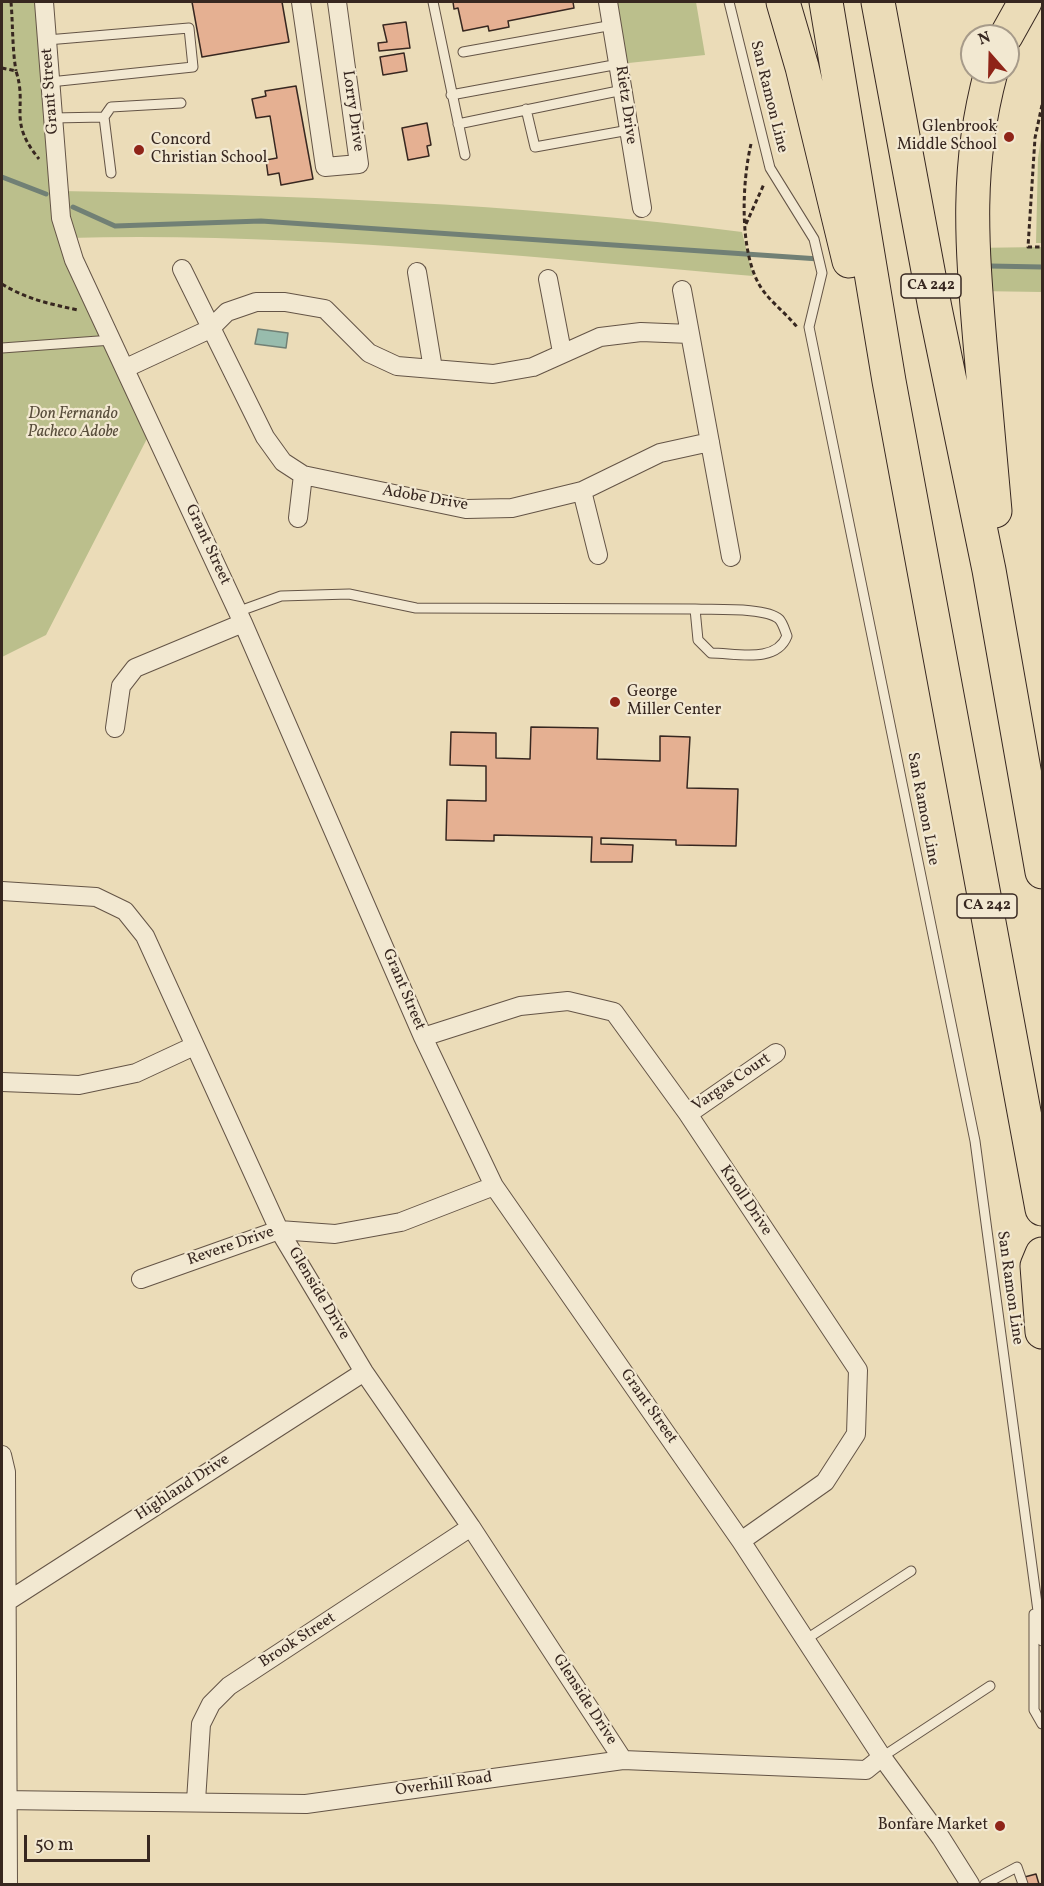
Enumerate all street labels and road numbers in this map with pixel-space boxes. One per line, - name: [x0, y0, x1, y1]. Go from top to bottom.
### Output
- street label: San Ramon Line: [745, 39, 791, 155]
- street label: Grant Street: [38, 47, 64, 135]
- street label: Rietz Drive: [610, 64, 640, 146]
- street label: Lorry Drive: [337, 69, 367, 153]
- road number: CA 242: [901, 274, 961, 298]
- street label: Adobe Drive: [381, 482, 469, 516]
- street label: Grant Street: [180, 502, 234, 588]
- street label: San Ramon Line: [902, 751, 942, 867]
- road number: CA 242: [957, 894, 1017, 918]
- street label: Grant Street: [377, 946, 429, 1034]
- street label: Vargas Court: [689, 1050, 775, 1116]
- street label: Knoll Drive: [715, 1162, 775, 1240]
- street label: Revere Drive: [185, 1223, 277, 1271]
- street label: San Ramon Line: [992, 1230, 1026, 1346]
- street label: Glenside Drive: [283, 1244, 353, 1344]
- street label: Grant Street: [615, 1366, 681, 1448]
- street label: Highland Drive: [132, 1450, 234, 1526]
- street label: Brook Street: [256, 1609, 340, 1673]
- street label: Glenside Drive: [548, 1651, 620, 1749]
- street label: Overhill Road: [394, 1769, 494, 1801]

